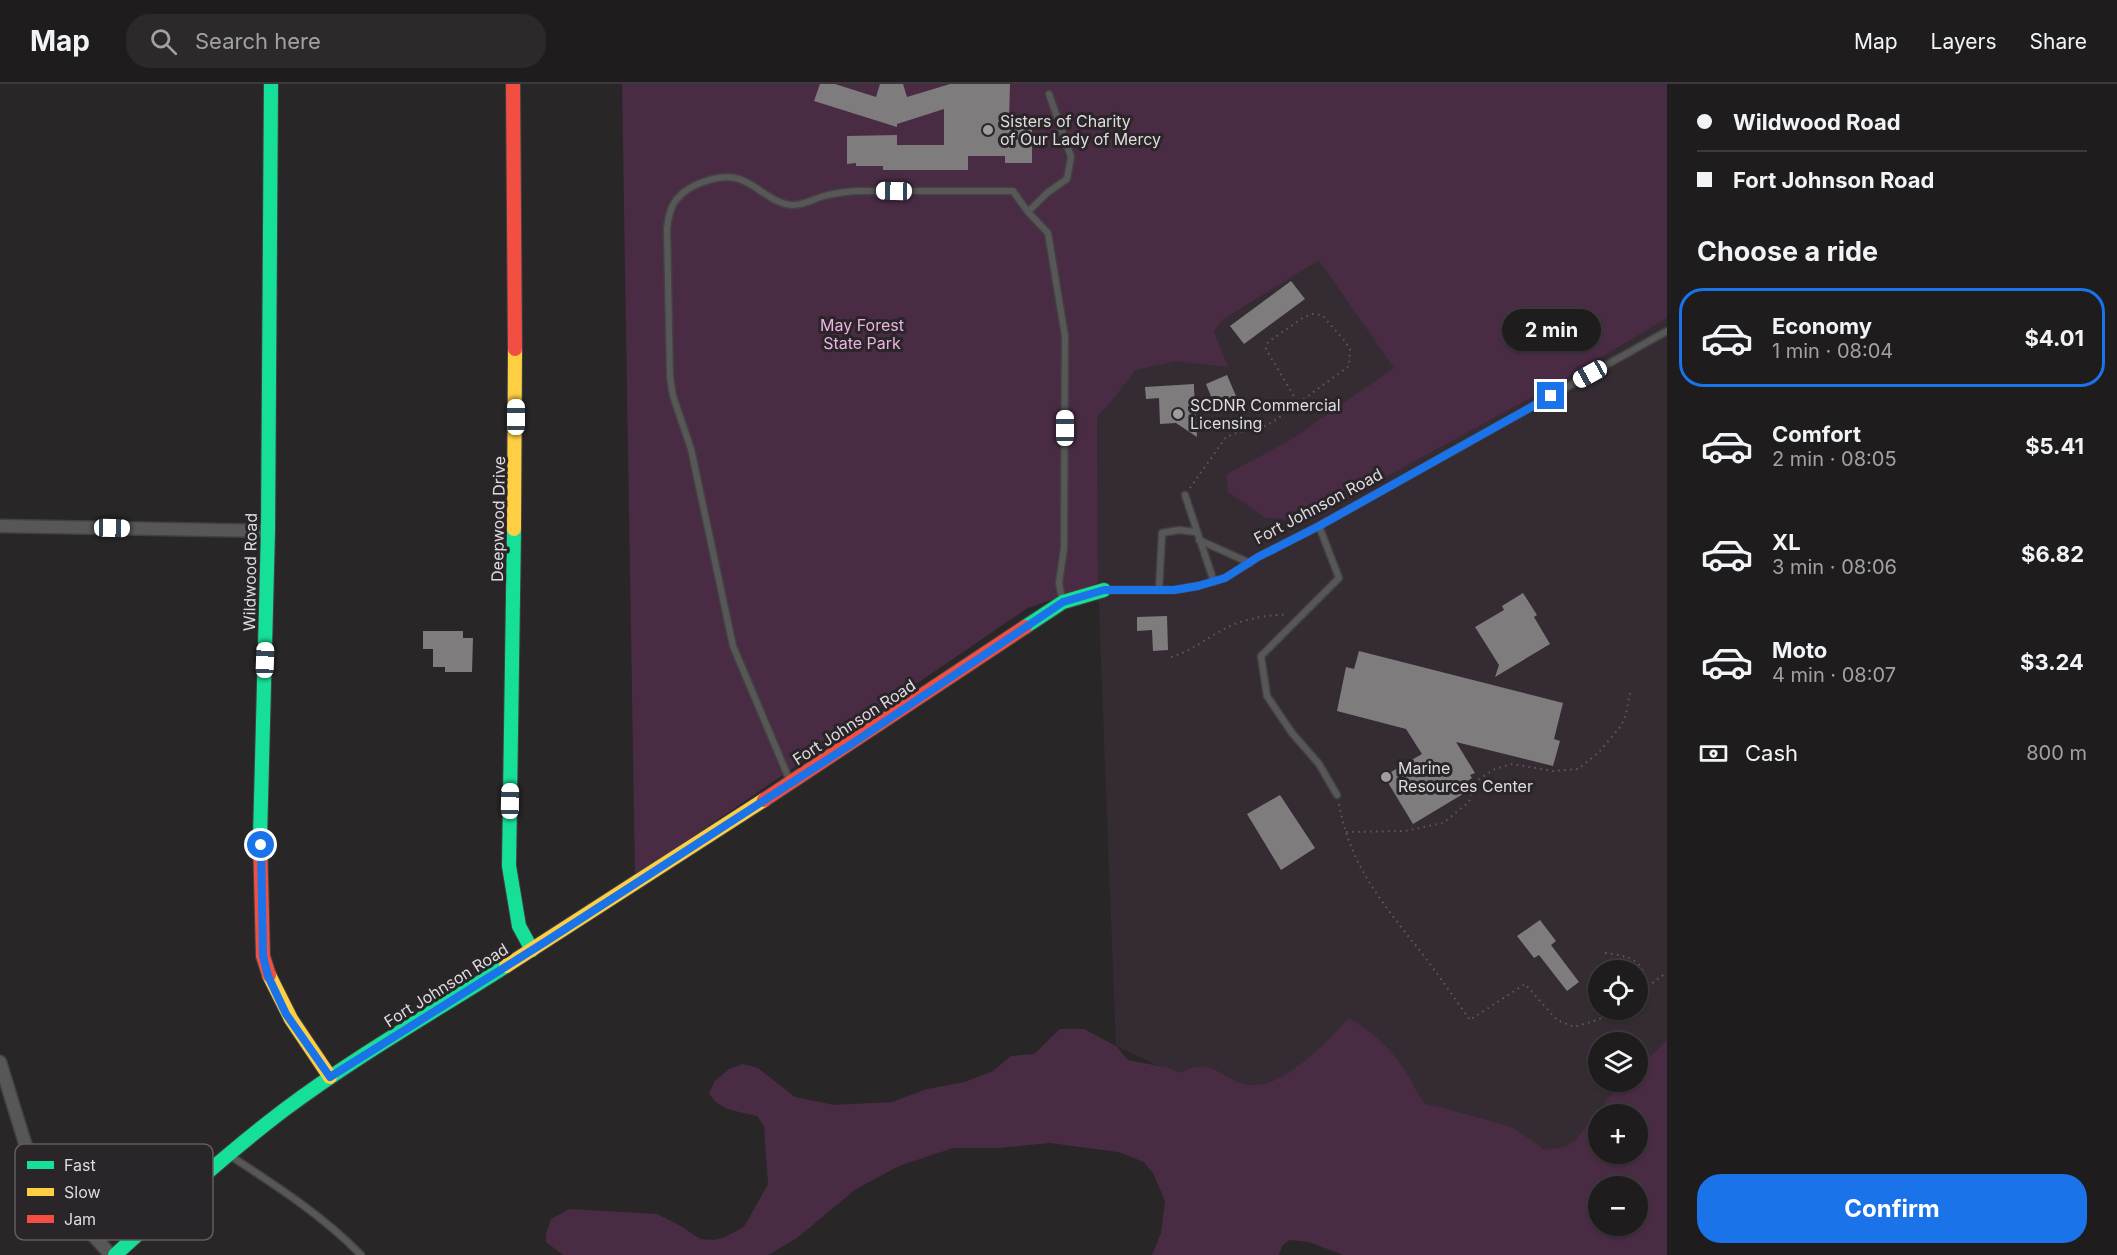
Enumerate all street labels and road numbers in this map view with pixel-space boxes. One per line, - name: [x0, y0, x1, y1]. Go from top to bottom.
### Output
- street label: Deepwood Drive: [487, 456, 509, 582]
- street label: Fort Johnson Road: [1250, 464, 1386, 548]
- street label: Wildwood Road: [239, 513, 261, 631]
- street label: Fort Johnson Road: [789, 675, 919, 769]
- street label: Fort Johnson Road: [380, 939, 512, 1031]

